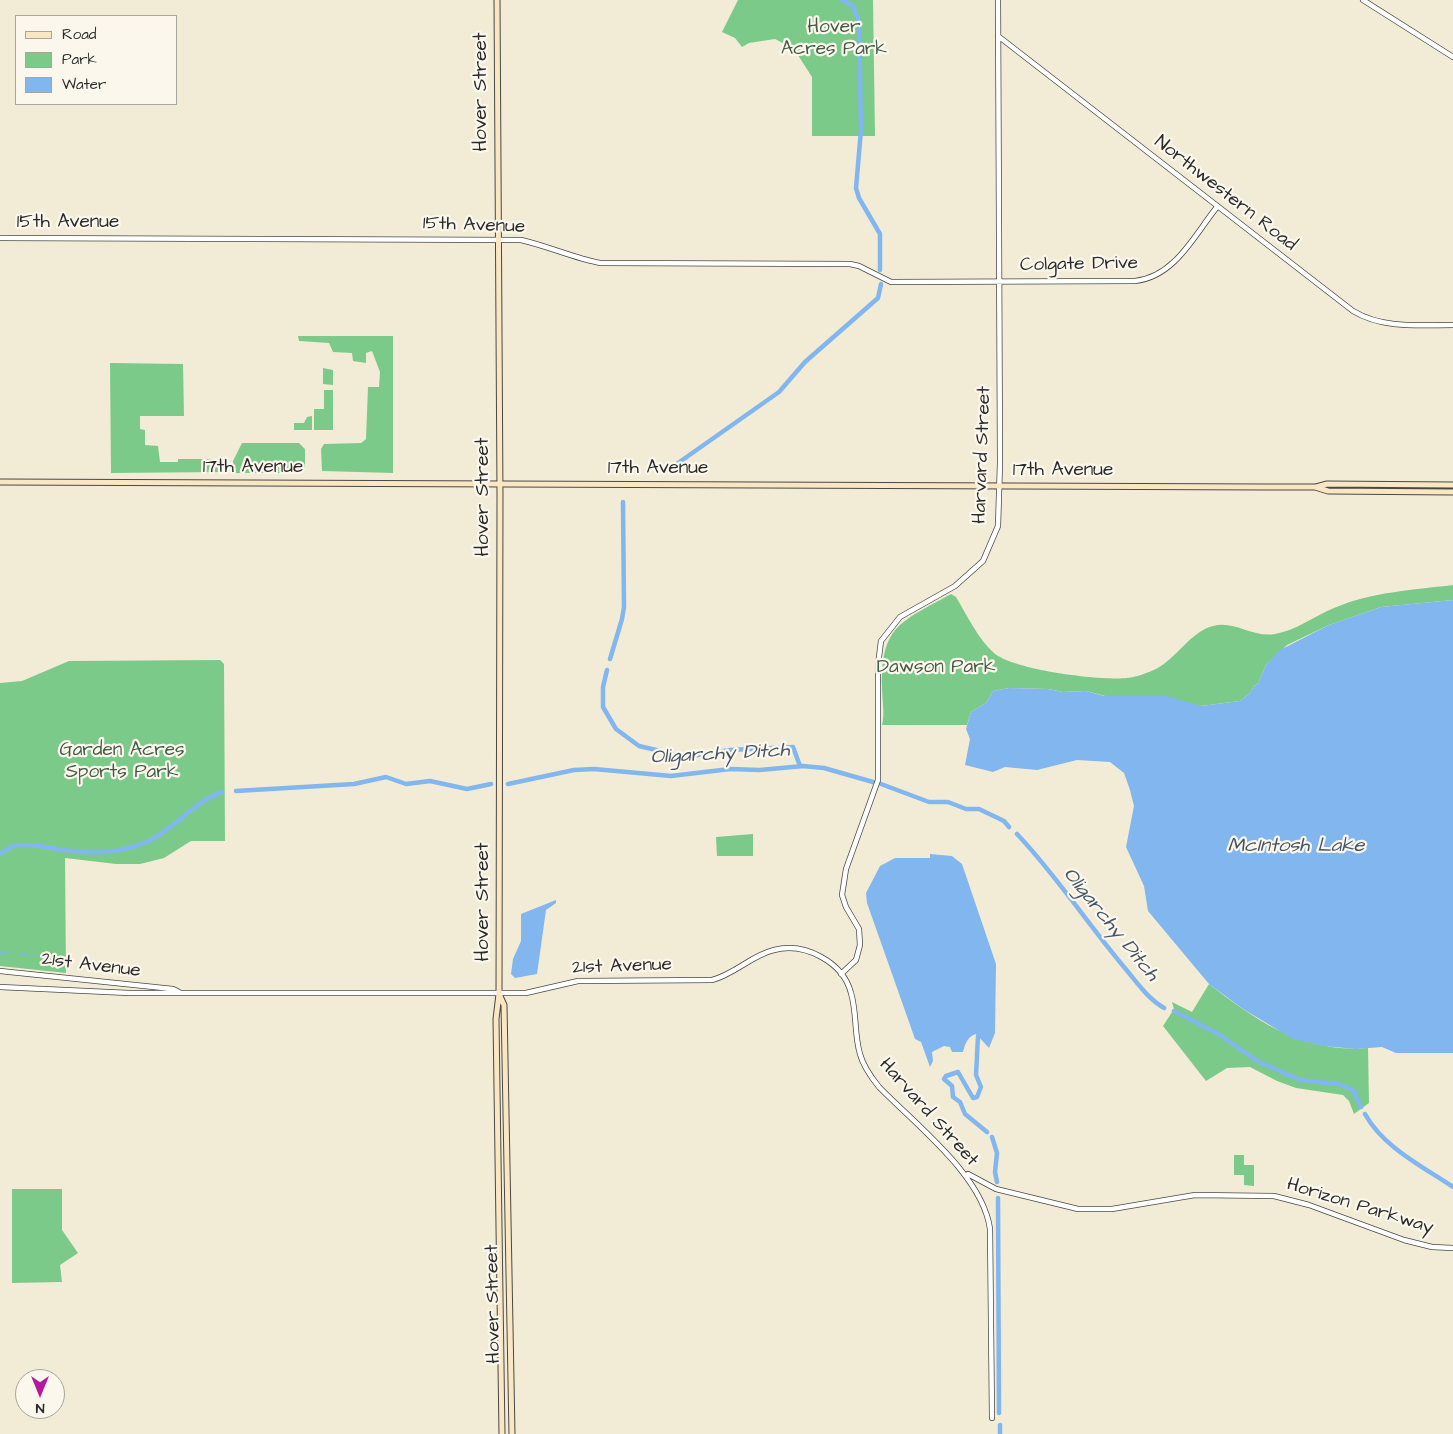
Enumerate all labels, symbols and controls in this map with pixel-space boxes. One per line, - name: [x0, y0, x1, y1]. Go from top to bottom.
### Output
- legend: [15, 15, 178, 105]
- park label: Hover Acres Park: [781, 17, 887, 61]
- text: Road: [62, 24, 96, 45]
- street label: Hover Street: [471, 32, 493, 152]
- text: Park: [62, 49, 97, 70]
- text: Water: [62, 74, 106, 95]
- street label: Northwestern Road: [1149, 131, 1301, 257]
- street label: 15th Avenue: [17, 212, 119, 234]
- street label: 15th Avenue: [422, 213, 526, 239]
- street label: Colgate Drive: [1020, 253, 1138, 277]
- street label: Harvard Street: [969, 386, 997, 524]
- street label: Hover Street: [473, 437, 495, 557]
- street label: 17th Avenue: [203, 457, 303, 479]
- street label: 17th Avenue: [608, 458, 708, 480]
- street label: 17th Avenue: [1013, 460, 1113, 482]
- park label: Dawson Park: [877, 657, 995, 679]
- water label: Oligarchy Ditch: [650, 739, 790, 771]
- park label: Garden Acres Sports Park: [60, 740, 184, 784]
- water label: McIntosh Lake: [1228, 835, 1364, 859]
- street label: Hover Street: [473, 842, 495, 962]
- water label: Oligarchy Ditch: [1057, 863, 1163, 987]
- street label: 21st Avenue: [40, 949, 142, 983]
- street label: 21st Avenue: [572, 954, 672, 980]
- street label: Harvard Street: [873, 1054, 983, 1172]
- street label: Horizon Parkway: [1284, 1174, 1436, 1240]
- street label: Hover Street: [482, 1244, 506, 1364]
- north arrow: [15, 1369, 65, 1419]
- text: N: [36, 1398, 44, 1418]

